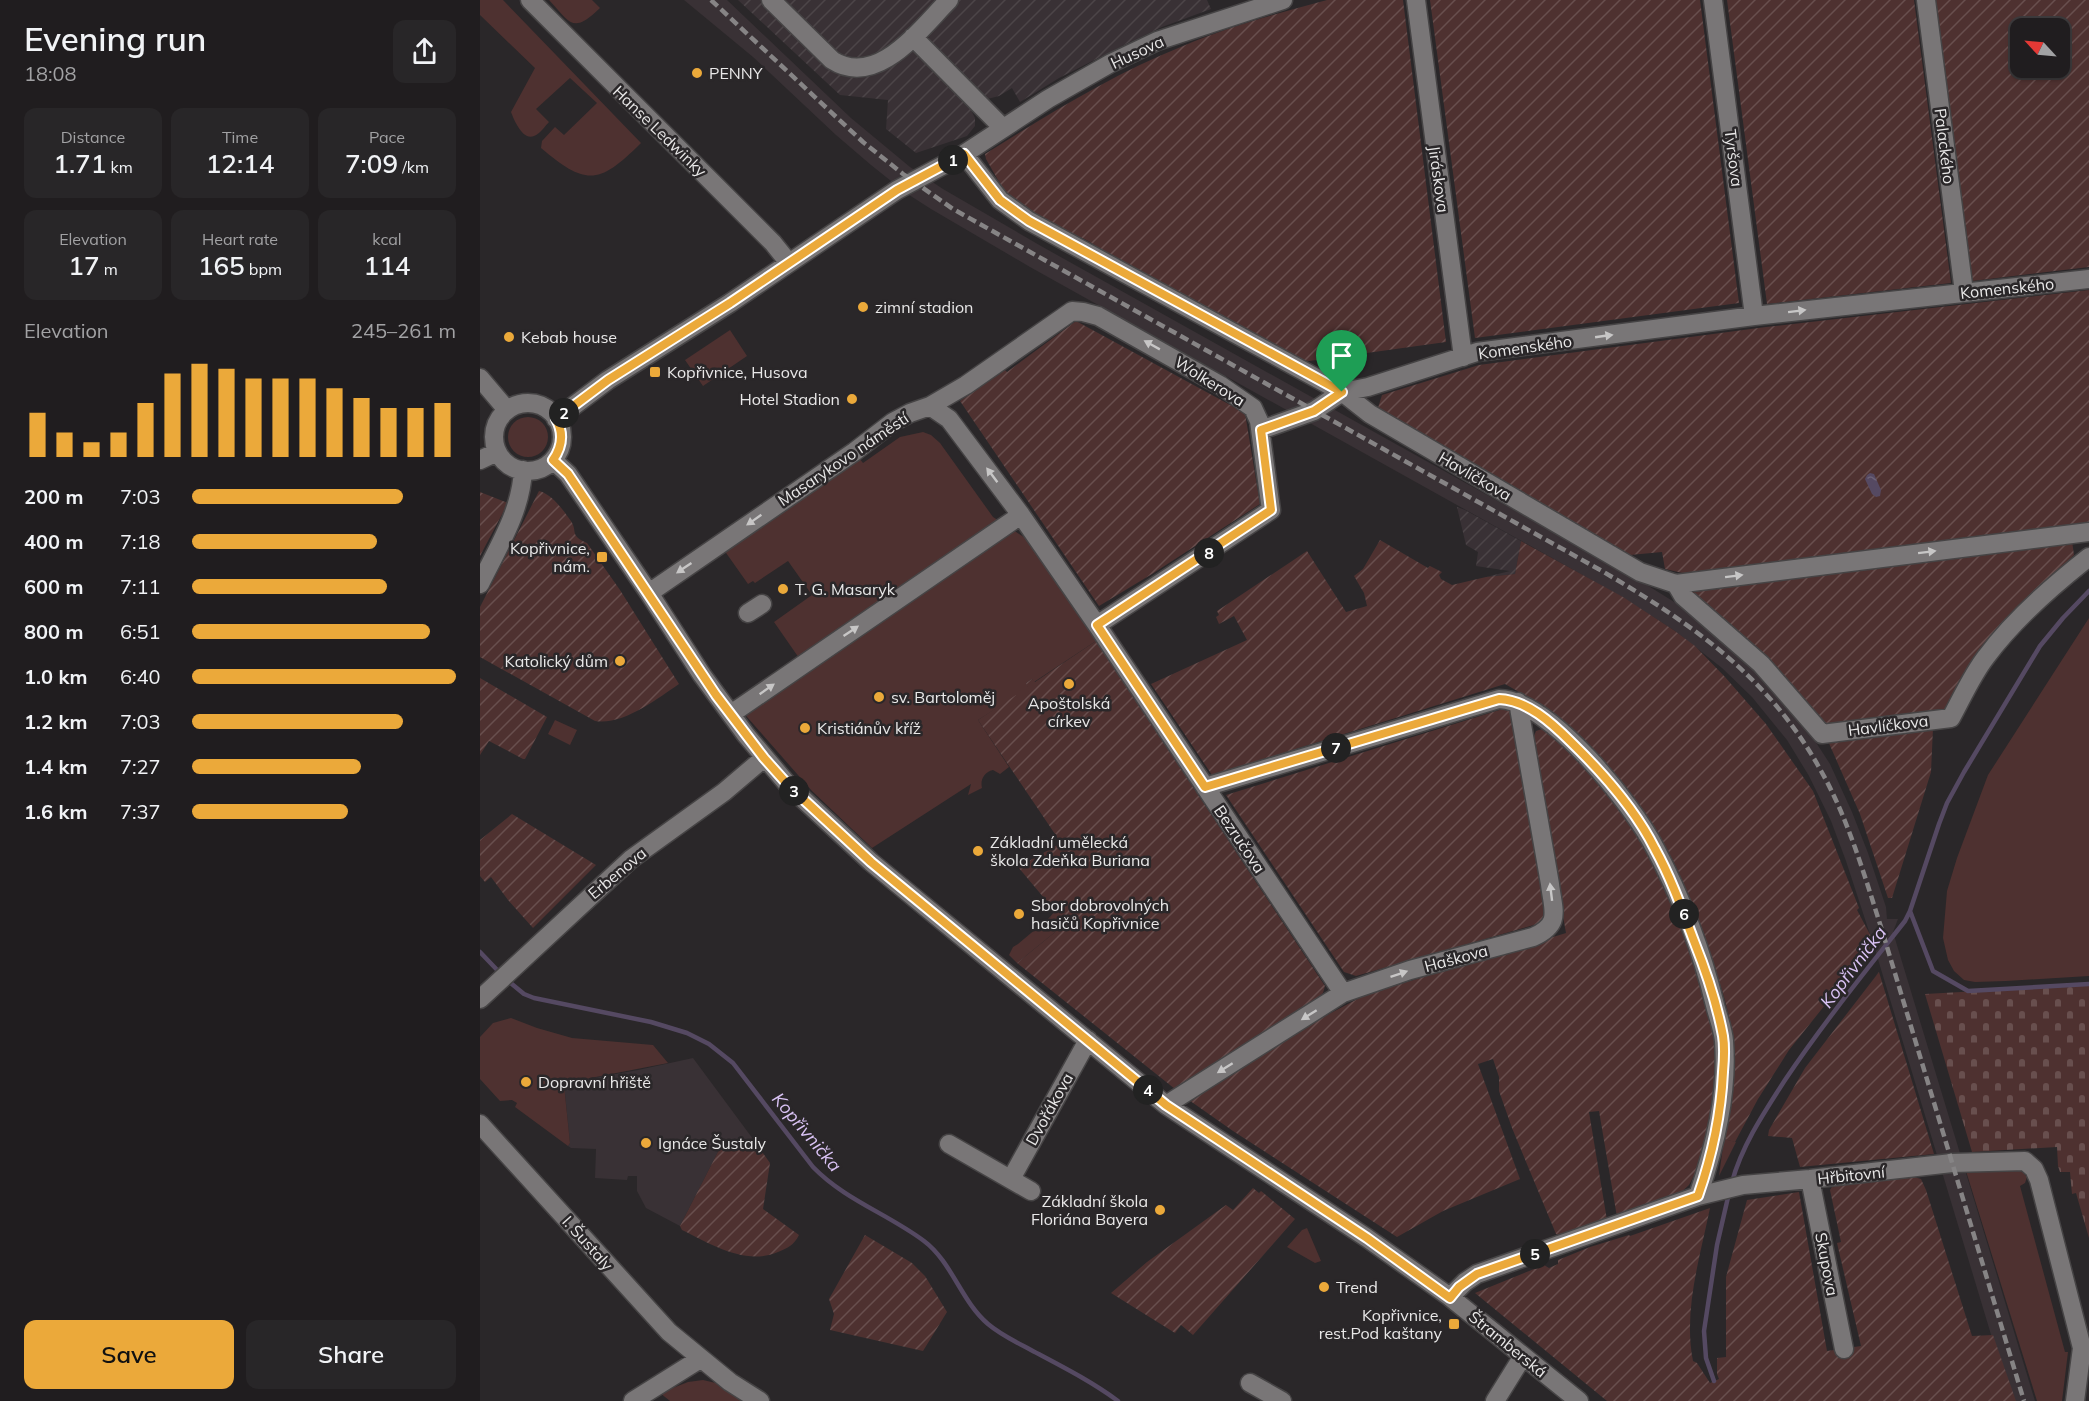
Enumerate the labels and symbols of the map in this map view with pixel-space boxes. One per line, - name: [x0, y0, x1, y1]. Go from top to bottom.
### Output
- north arrow: [2010, 18, 2070, 78]
- street label: Husova: [1107, 31, 1167, 73]
- place label: PENNY: [709, 63, 763, 83]
- marker: PENNY: [690, 66, 704, 80]
- street label: Hanse Ledwinky: [609, 81, 711, 181]
- street label: Palackého: [1930, 107, 1960, 185]
- street label: Tyršova: [1721, 128, 1747, 188]
- street label: Jiráskova: [1424, 144, 1454, 214]
- pin: 1: [938, 145, 968, 175]
- street label: Komenského: [1959, 273, 2055, 303]
- place label: zimní stadion: [875, 297, 974, 317]
- marker: zimní stadion: [856, 300, 870, 314]
- one-way arrow: [1788, 306, 1807, 316]
- place label: Kebab house: [521, 327, 617, 347]
- marker: Kebab house: [502, 330, 516, 344]
- pin: [1316, 330, 1367, 392]
- street label: Komenského: [1477, 331, 1573, 363]
- one-way arrow: [1595, 331, 1614, 340]
- one-way arrow: [1143, 340, 1160, 350]
- street label: Wolkerova: [1171, 352, 1249, 410]
- place label: Kopřivnice, Husova: [667, 362, 808, 382]
- marker: Kopřivnice, Husova: [648, 365, 662, 379]
- place label: Hotel Stadion: [739, 389, 840, 409]
- marker: Hotel Stadion: [845, 392, 859, 406]
- pin: 2: [549, 398, 579, 428]
- street label: Masarykovo náměstí: [774, 407, 913, 510]
- street label: Havlíčkova: [1435, 447, 1515, 505]
- one-way arrow: [986, 468, 998, 484]
- one-way arrow: [746, 514, 762, 526]
- place label: Kopřivnice, nám.: [510, 538, 590, 576]
- pin: 8: [1194, 538, 1224, 568]
- one-way arrow: [1918, 548, 1937, 557]
- marker: Kopřivnice, nám.: [595, 550, 609, 564]
- one-way arrow: [677, 562, 693, 574]
- one-way arrow: [1724, 572, 1743, 581]
- place label: T. G. Masaryk: [795, 579, 896, 599]
- marker: T. G. Masaryk: [776, 582, 790, 596]
- one-way arrow: [843, 625, 859, 637]
- place label: Katolický dům: [505, 651, 608, 671]
- marker: Katolický dům: [613, 654, 627, 668]
- marker: Apoštolská církev: [1062, 677, 1076, 691]
- one-way arrow: [759, 684, 775, 695]
- place label: sv. Bartoloměj: [891, 687, 995, 707]
- marker: sv. Bartoloměj: [872, 690, 886, 704]
- place label: Apoštolská církev: [1028, 693, 1110, 731]
- street label: Havlíčkova: [1847, 710, 1929, 740]
- place label: Kristiánův kříž: [817, 718, 921, 738]
- marker: Kristiánův kříž: [798, 721, 812, 735]
- pin: 7: [1321, 733, 1351, 763]
- pin: 3: [779, 776, 809, 806]
- street label: Bezručova: [1210, 801, 1270, 877]
- place label: Základní umělecká škola Zdeňka Buriana: [990, 832, 1150, 870]
- street label: Erbenova: [584, 843, 650, 903]
- marker: Základní umělecká škola Zdeňka Buriana: [971, 844, 985, 858]
- one-way arrow: [1546, 883, 1556, 902]
- place label: Sbor dobrovolných hasičů Kopřivnice: [1031, 895, 1169, 933]
- pin: 6: [1669, 899, 1699, 929]
- marker: Sbor dobrovolných hasičů Kopřivnice: [1012, 907, 1026, 921]
- water label: Kopřivnička: [1815, 921, 1891, 1012]
- street label: Haškova: [1422, 940, 1490, 976]
- one-way arrow: [1390, 969, 1408, 978]
- one-way arrow: [1301, 1009, 1317, 1020]
- one-way arrow: [1217, 1062, 1233, 1073]
- street label: Dvořákova: [1021, 1069, 1077, 1149]
- place label: Dopravní hřiště: [538, 1072, 651, 1092]
- marker: Dopravní hřiště: [519, 1075, 533, 1089]
- pin: 4: [1133, 1075, 1163, 1105]
- water label: Kopřivnička: [767, 1088, 847, 1176]
- place label: Ignáce Šustaly: [658, 1133, 766, 1153]
- marker: Ignáce Šustaly: [639, 1136, 653, 1150]
- street label: Hřbitovní: [1816, 1161, 1887, 1188]
- place label: Základní škola Floriána Bayera: [1031, 1191, 1148, 1229]
- marker: Základní škola Floriána Bayera: [1153, 1203, 1167, 1217]
- street label: I. Šustaly: [558, 1212, 618, 1275]
- street label: Skupova: [1811, 1231, 1843, 1297]
- pin: 5: [1520, 1239, 1550, 1269]
- place label: Trend: [1336, 1277, 1378, 1297]
- marker: Trend: [1317, 1280, 1331, 1294]
- place label: Kopřivnice, rest.Pod kaštany: [1319, 1305, 1443, 1343]
- street label: Štramberská: [1465, 1306, 1551, 1382]
- marker: Kopřivnice, rest.Pod kaštany: [1447, 1317, 1461, 1331]

